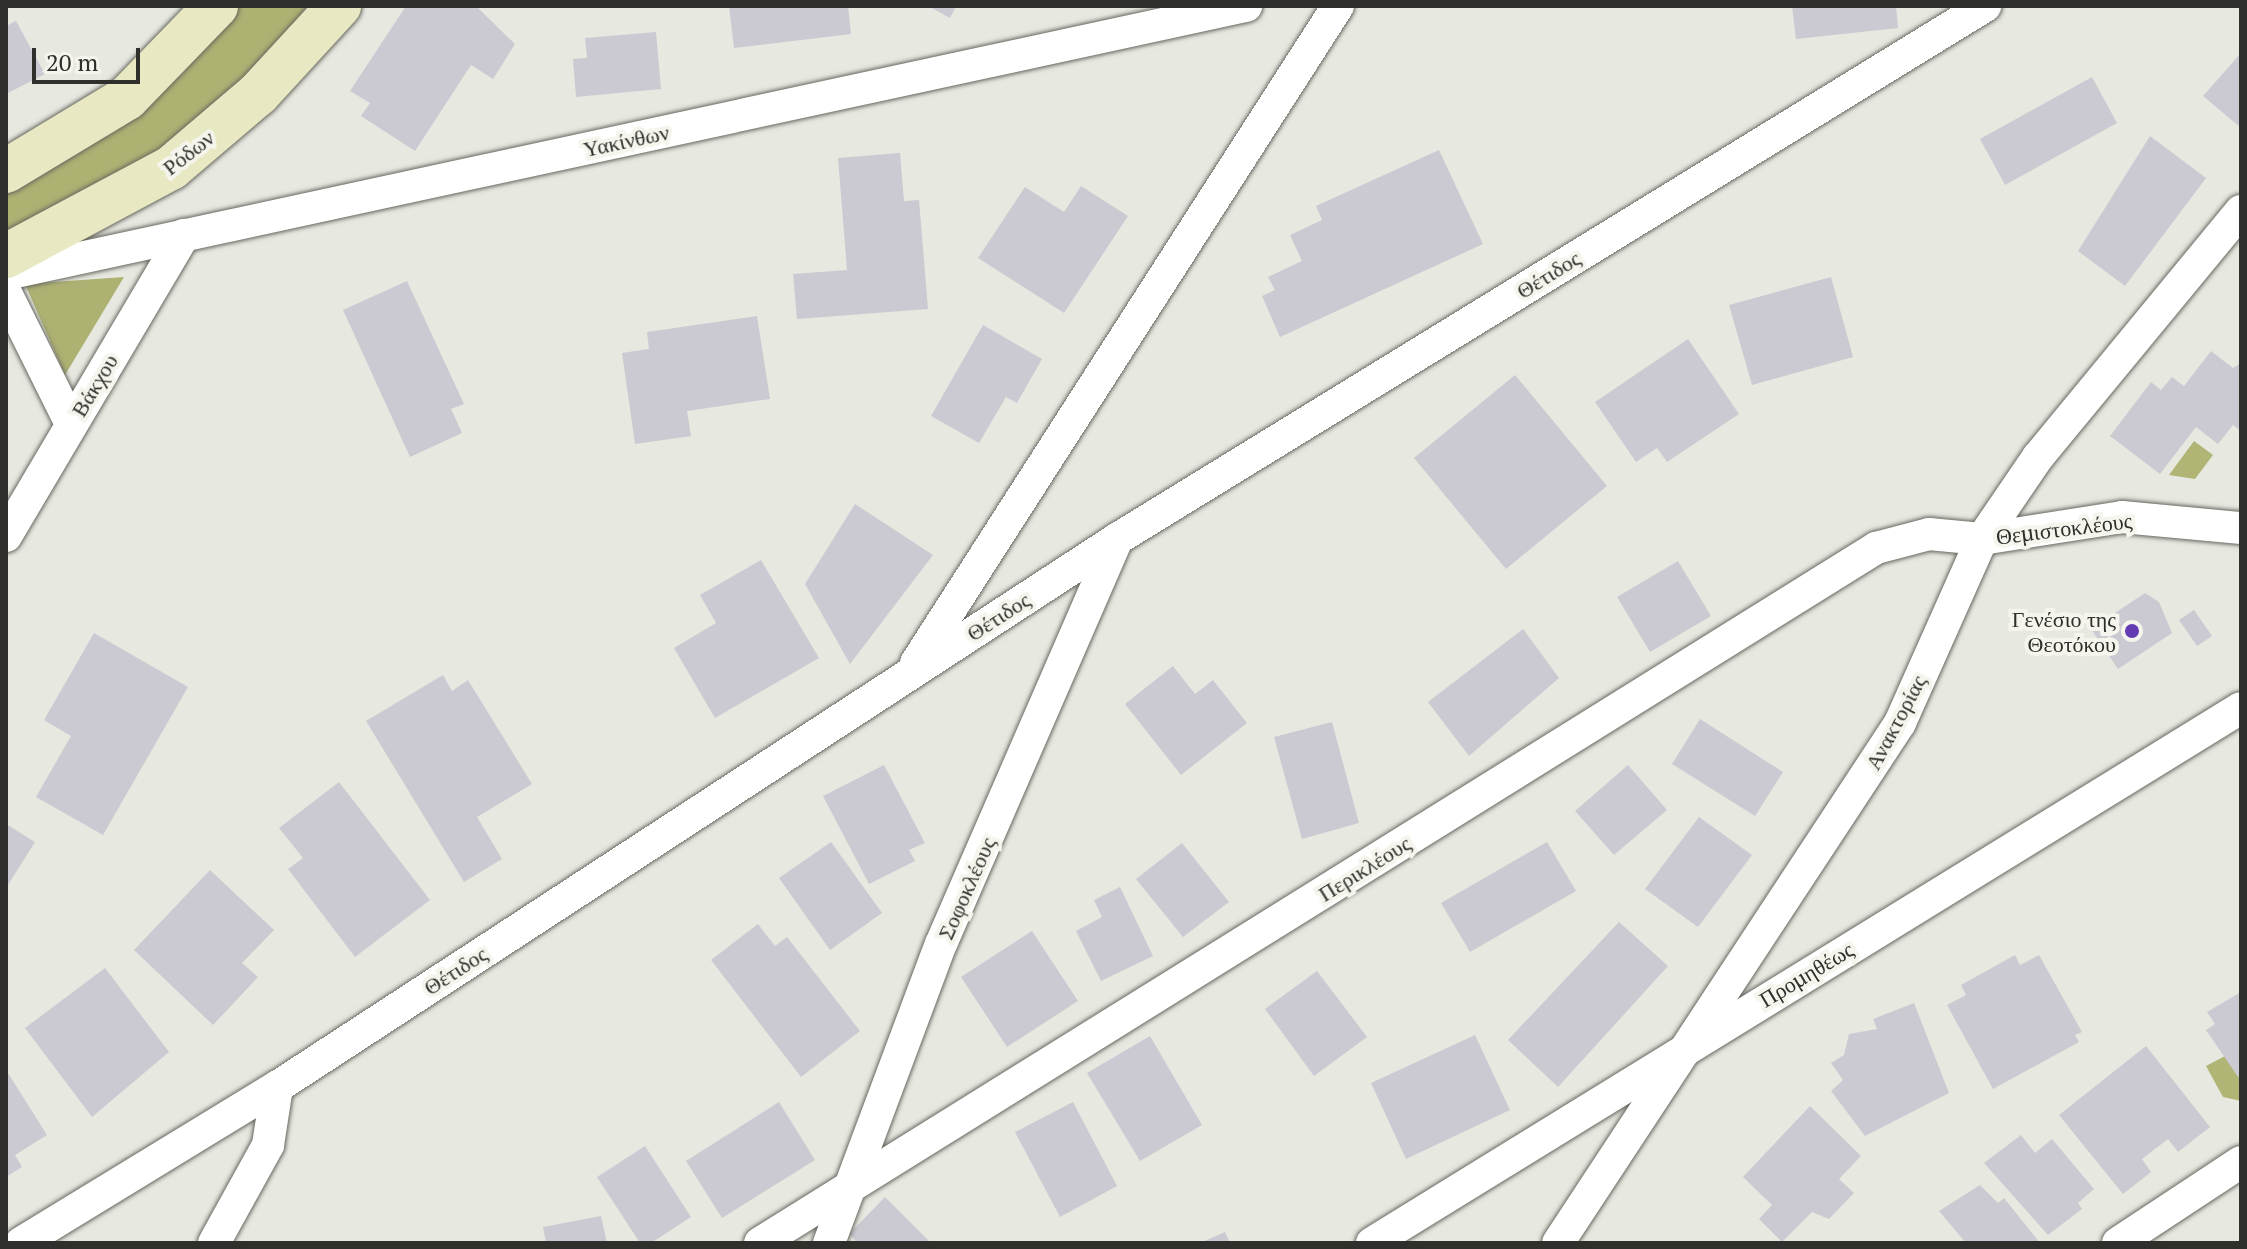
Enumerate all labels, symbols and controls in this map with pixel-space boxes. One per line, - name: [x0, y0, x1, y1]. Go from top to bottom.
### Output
- scale bar: [36, 32, 144, 82]
- text: 20 m: [46, 46, 98, 78]
- street label: Υακίνθων: [581, 118, 671, 162]
- street label: Ρόδων: [157, 124, 219, 180]
- street label: Θέτιδος: [1511, 244, 1585, 304]
- street label: Βάκχου: [65, 349, 123, 421]
- street label: Θεμιστοκλέους: [1994, 507, 2134, 549]
- street label: Θέτιδος: [961, 586, 1035, 646]
- place label: Γενέσιο της Θεοτόκου: [2012, 605, 2116, 656]
- marker: Γενέσιο της Θεοτόκου: [2123, 622, 2141, 640]
- street label: Ανακτορίας: [1859, 670, 1931, 774]
- street label: Περικλέους: [1313, 829, 1415, 907]
- street label: Σοφοκλέους: [932, 833, 1000, 943]
- street label: Προμηθέως: [1754, 936, 1858, 1012]
- street label: Θέτιδος: [418, 940, 492, 1000]

